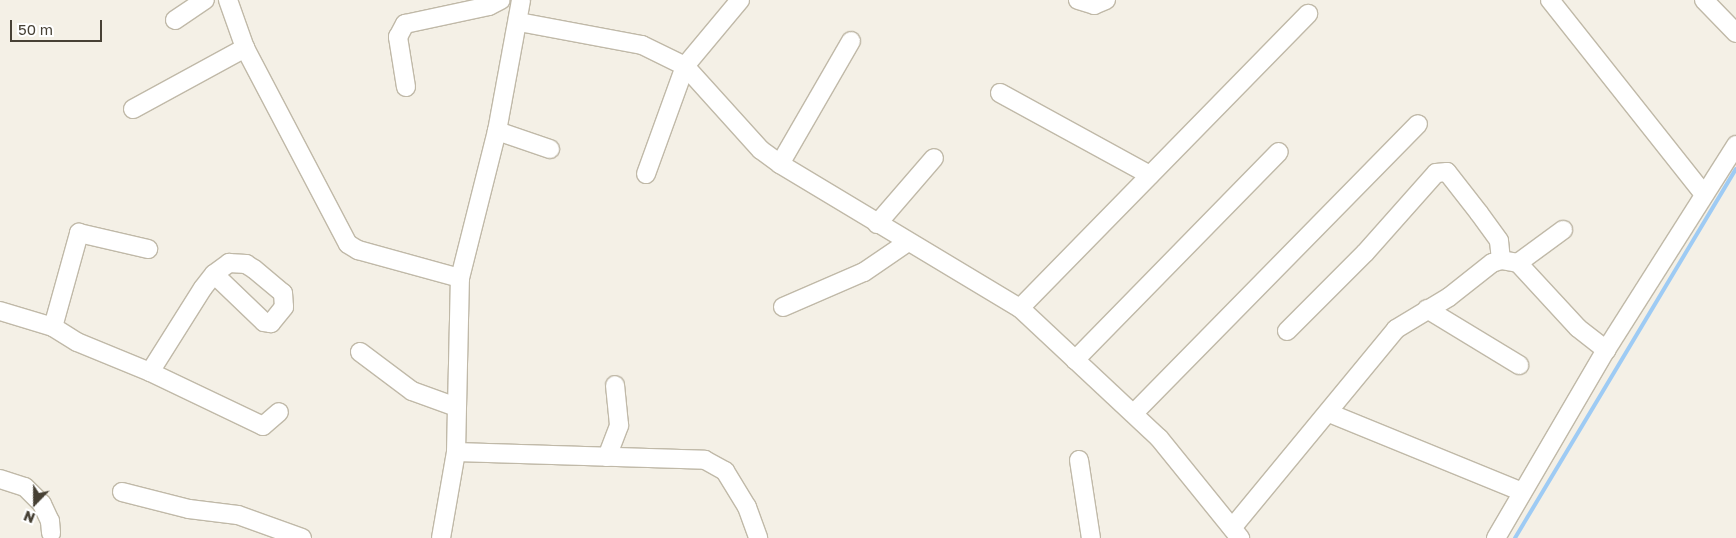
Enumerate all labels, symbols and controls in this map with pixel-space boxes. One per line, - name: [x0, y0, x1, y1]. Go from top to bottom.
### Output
- scale bar: [12, 10, 105, 42]
- text: 50 m: [18, 20, 53, 38]
- north arrow: [10, 478, 60, 528]
- text: N: [21, 508, 37, 527]

